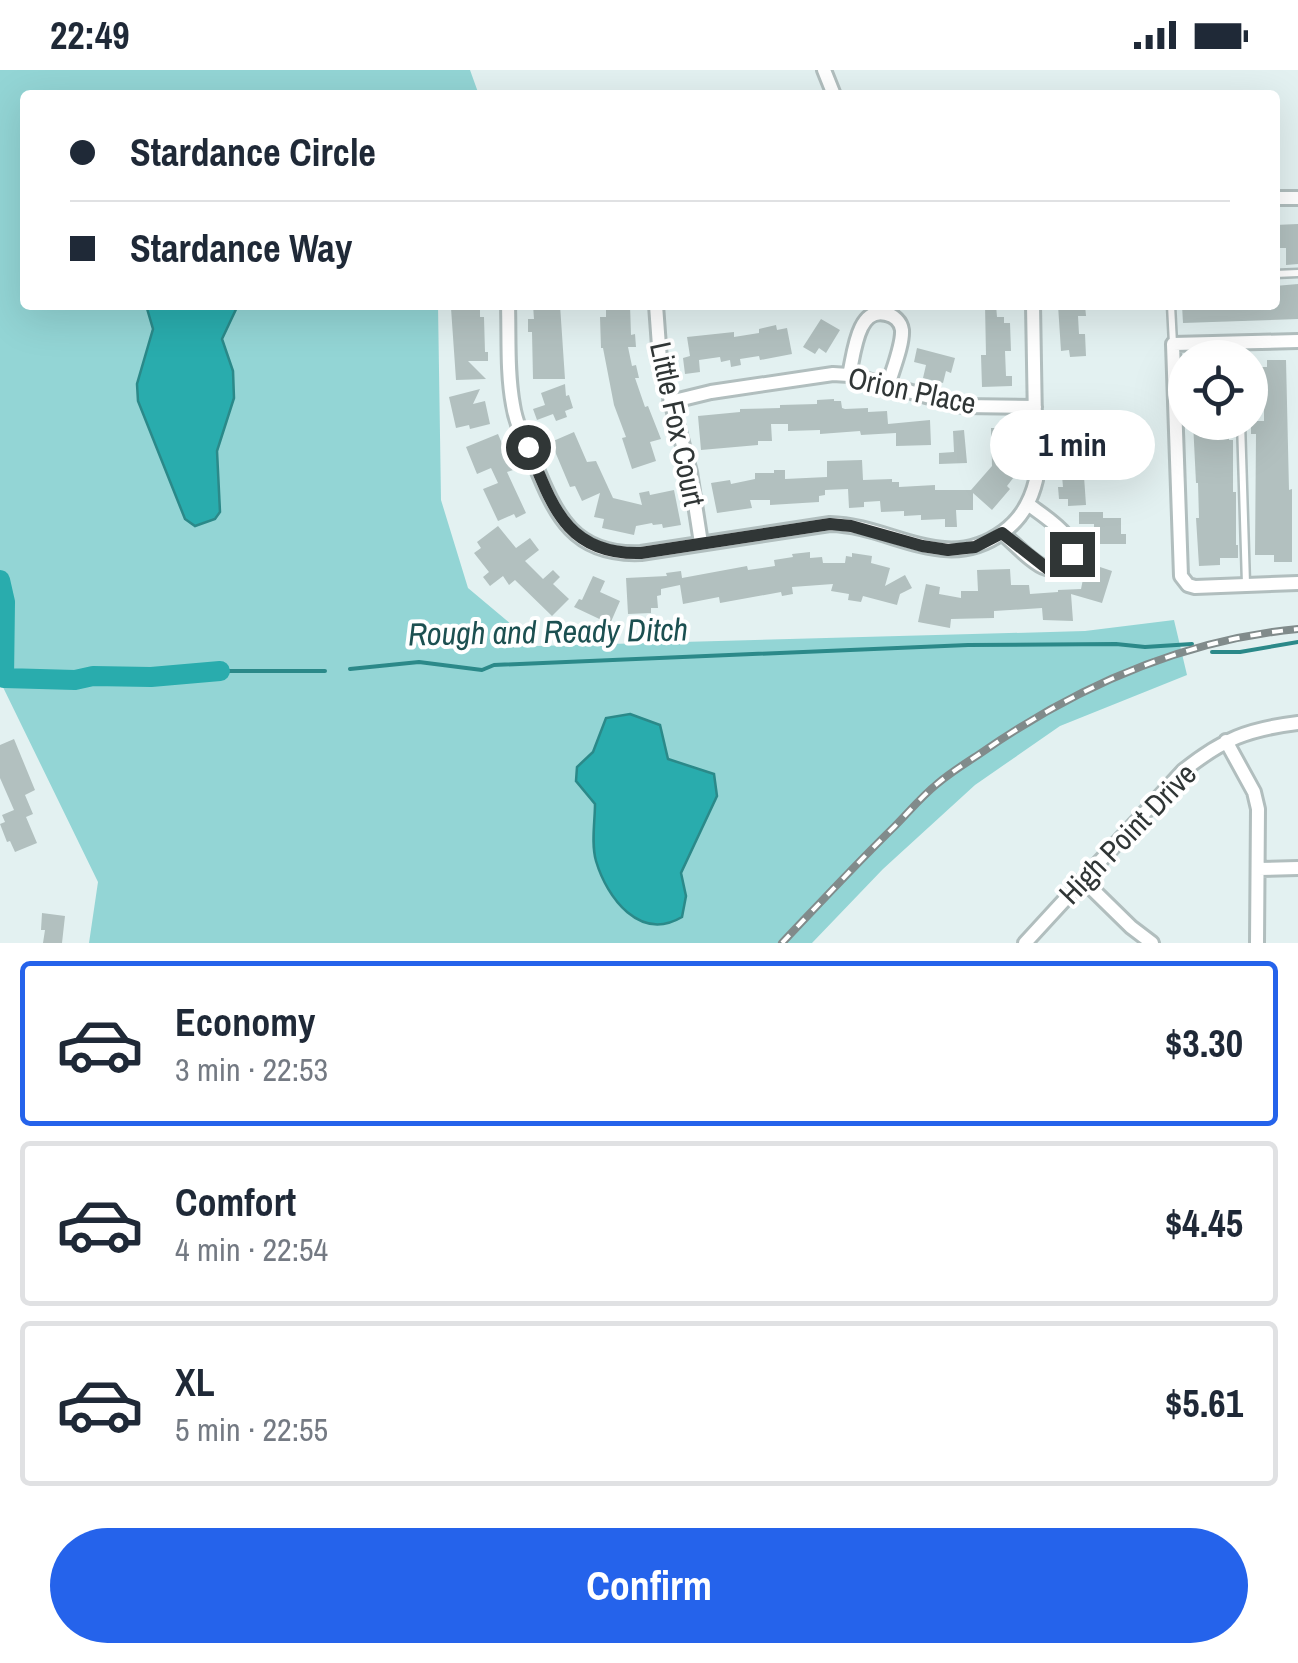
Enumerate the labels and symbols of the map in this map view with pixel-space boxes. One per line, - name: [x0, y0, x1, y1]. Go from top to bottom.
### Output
- street label: Little Fox Court: [641, 338, 715, 510]
- street label: Orion Place: [845, 357, 980, 423]
- callout: 1 min: [990, 409, 1154, 479]
- route start: [506, 425, 551, 470]
- route end: [1050, 532, 1095, 577]
- water label: Rough and Ready Ditch: [408, 608, 688, 655]
- street label: High Point Drive: [1050, 754, 1205, 913]

